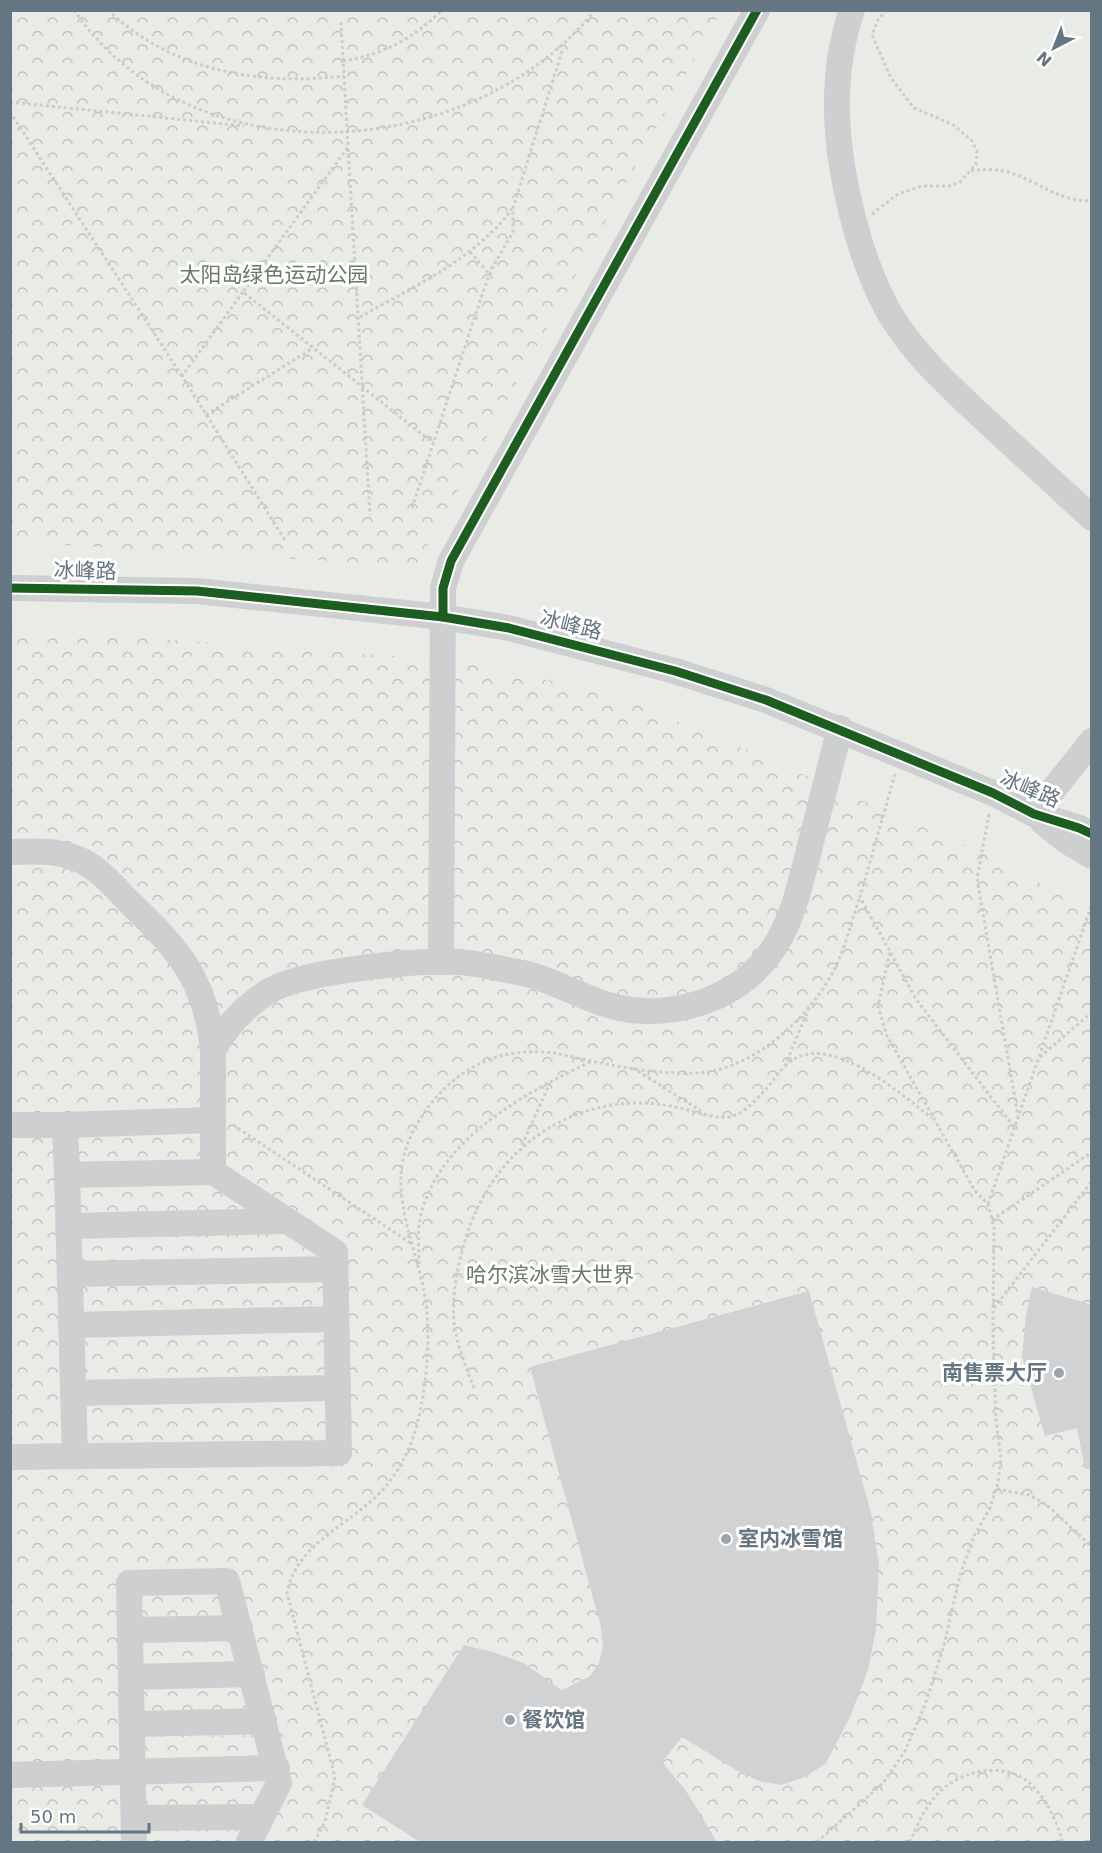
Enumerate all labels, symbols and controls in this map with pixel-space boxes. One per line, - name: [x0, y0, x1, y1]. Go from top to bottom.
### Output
- north arrow: [1024, 18, 1084, 78]
- text: N: [1033, 47, 1056, 70]
- park label: 太阳岛绿色运动公园: [180, 263, 369, 287]
- street label: 冰峰路: [53, 558, 117, 584]
- street label: 冰峰路: [538, 606, 604, 644]
- street label: 冰峰路: [996, 766, 1064, 812]
- park label: 哈尔滨冰雪大世界: [466, 1263, 634, 1287]
- place label: 南售票大厅: [942, 1361, 1047, 1385]
- marker: 南售票大厅: [1052, 1366, 1066, 1380]
- place label: 室内冰雪馆: [738, 1527, 843, 1551]
- marker: 室内冰雪馆: [719, 1532, 733, 1546]
- place label: 餐饮馆: [522, 1708, 585, 1732]
- marker: 餐饮馆: [503, 1713, 517, 1727]
- scale bar: [21, 1796, 148, 1834]
- text: 50 m: [30, 1806, 76, 1827]

